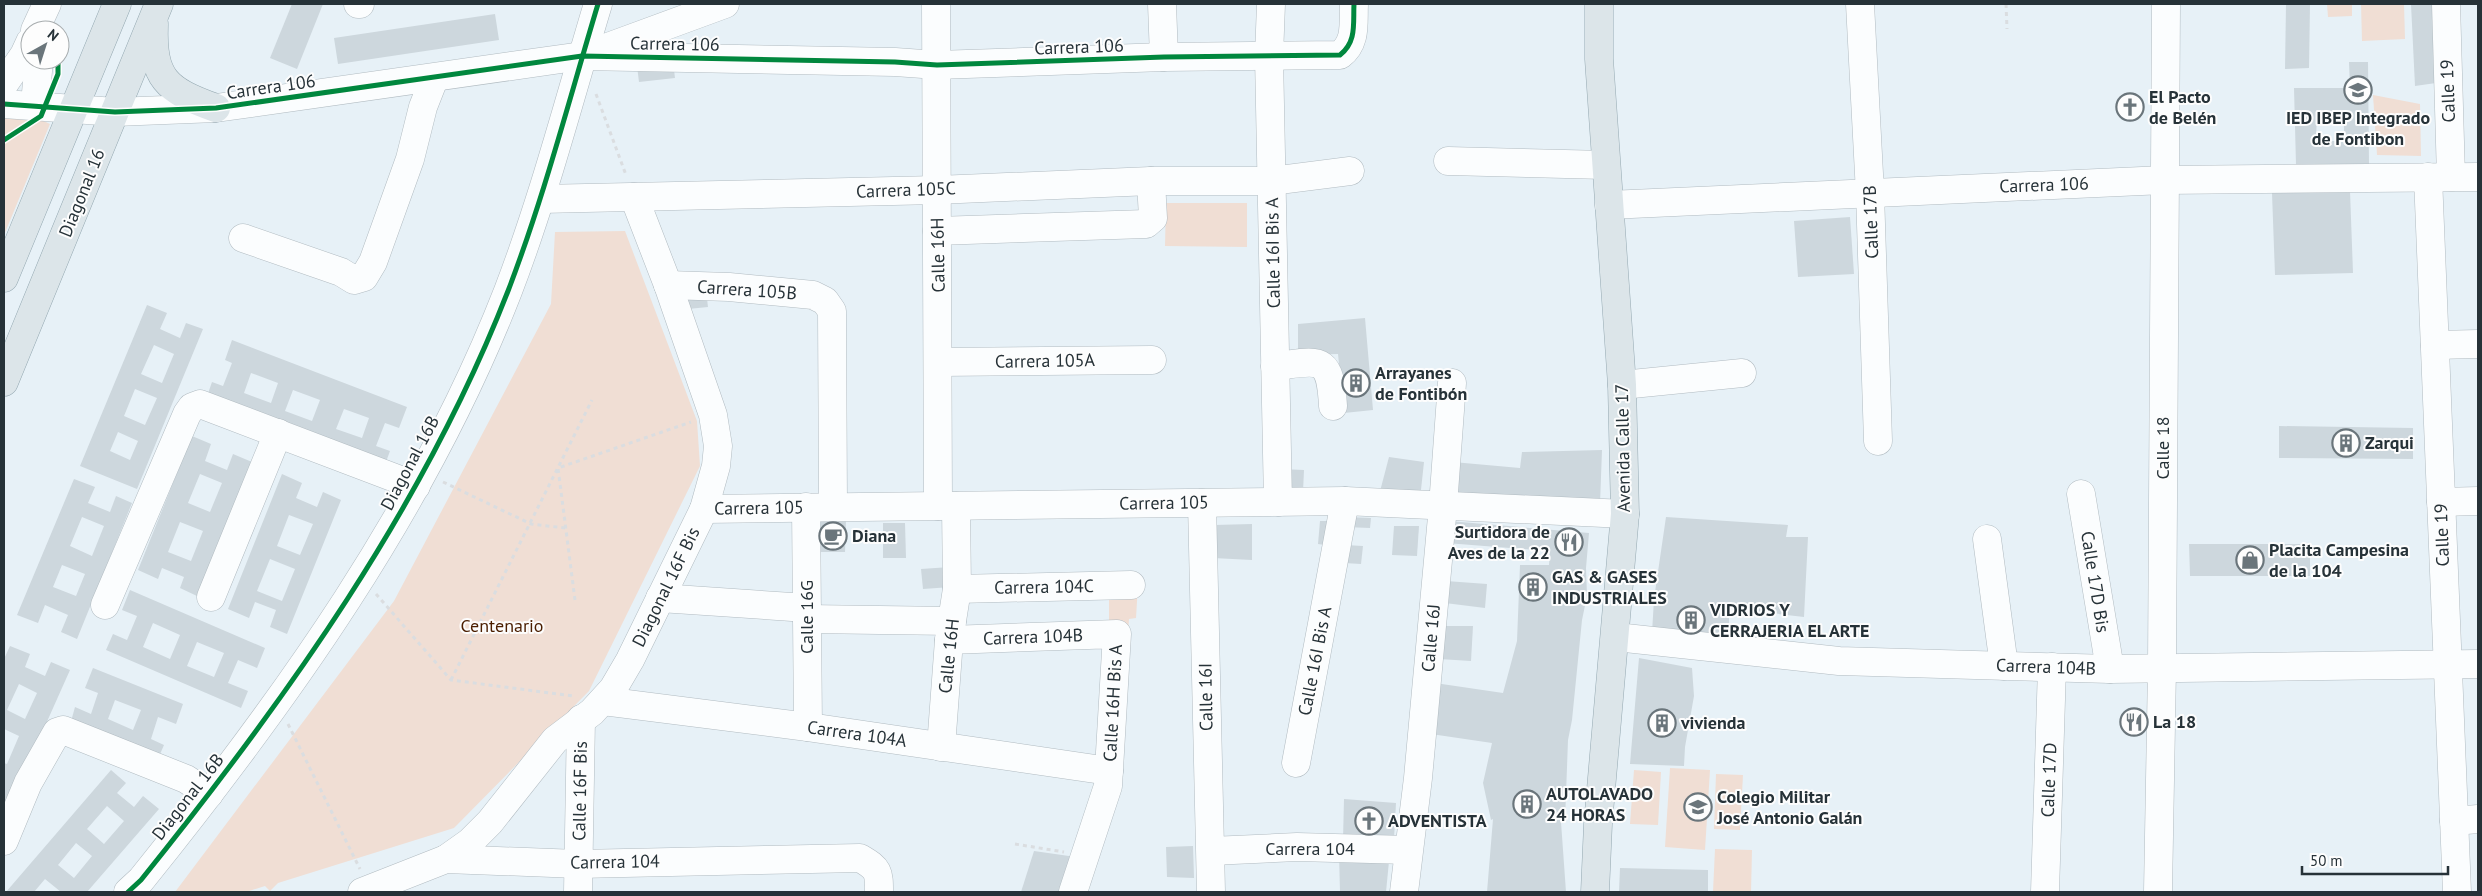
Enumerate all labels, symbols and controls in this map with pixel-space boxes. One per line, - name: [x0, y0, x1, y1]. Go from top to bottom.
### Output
- north arrow: [20, 20, 70, 70]
- text: N: [44, 25, 62, 45]
- street label: Carrera 106: [630, 31, 720, 56]
- street label: Carrera 106: [1034, 33, 1124, 60]
- street label: Calle 19: [2435, 59, 2460, 123]
- street label: Carrera 106: [225, 69, 317, 104]
- school or university icon: IED IBEP Integrado de Fontibon: [2343, 75, 2373, 105]
- place label: El Pacto de Belén: [2149, 85, 2216, 129]
- church icon: El Pacto de Belén: [2115, 92, 2145, 122]
- place label: IED IBEP Integrado de Fontibon: [2286, 106, 2430, 150]
- street label: Diagonal 16: [53, 145, 110, 240]
- street label: Carrera 106: [1999, 171, 2089, 198]
- street label: Carrera 105C: [856, 176, 956, 203]
- street label: Calle 17B: [1858, 185, 1883, 259]
- street label: Calle 16I Bis A: [1260, 197, 1285, 309]
- street label: Calle 16H: [925, 217, 950, 293]
- street label: Carrera 105B: [696, 275, 798, 304]
- street label: Carrera 105A: [995, 348, 1096, 373]
- place label: Arrayanes de Fontibón: [1375, 361, 1467, 405]
- building icon: Arrayanes de Fontibón: [1341, 368, 1371, 398]
- street label: Avenida Calle 17: [1610, 384, 1635, 512]
- street label: Diagonal 16B: [375, 412, 444, 514]
- street label: Calle 18: [2151, 417, 2174, 479]
- building icon: Zarqui: [2331, 428, 2361, 458]
- place label: Zarqui: [2365, 431, 2414, 454]
- street label: Carrera 105: [1119, 490, 1209, 515]
- street label: Carrera 105: [714, 495, 804, 520]
- street label: Calle 19: [2429, 503, 2454, 567]
- place label: Surtidora de Aves de la 22: [1448, 520, 1550, 564]
- cafe icon: Diana: [818, 521, 848, 551]
- street label: Diagonal 16F Bis: [627, 523, 704, 650]
- place label: Diana: [852, 524, 896, 547]
- restaurant icon: Surtidora de Aves de la 22: [1554, 527, 1584, 557]
- street label: Calle 17D Bis: [2076, 530, 2115, 634]
- place label: Placita Campesina de la 104: [2269, 538, 2409, 582]
- shop icon: Placita Campesina de la 104: [2235, 545, 2265, 575]
- place label: GAS & GASES INDUSTRIALES: [1552, 565, 1667, 609]
- building icon: GAS & GASES INDUSTRIALES: [1518, 572, 1548, 602]
- street label: Carrera 104C: [994, 574, 1094, 599]
- street label: Calle 16G: [795, 580, 818, 654]
- place label: VIDRIOS Y CERRAJERIA EL ARTE: [1709, 598, 1869, 642]
- street label: Calle 16J: [1416, 603, 1445, 673]
- street label: Calle 16I Bis A: [1293, 604, 1336, 717]
- building icon: VIDRIOS Y CERRAJERIA EL ARTE: [1676, 605, 1706, 635]
- park label: Centenario: [460, 614, 544, 637]
- street label: Calle 16H: [933, 617, 964, 694]
- street label: Carrera 104B: [983, 623, 1083, 650]
- street label: Calle 16H Bis A: [1098, 643, 1127, 762]
- street label: Carrera 104B: [1996, 653, 2096, 680]
- street label: Calle 16I: [1193, 663, 1218, 731]
- restaurant icon: La 18: [2119, 707, 2149, 737]
- building icon: vivienda: [1647, 708, 1677, 738]
- place label: La 18: [2153, 710, 2196, 733]
- place label: vivienda: [1680, 711, 1746, 734]
- street label: Carrera 104A: [806, 715, 909, 752]
- street label: Calle 16F Bis: [567, 741, 592, 841]
- street label: Calle 17D: [2036, 742, 2061, 818]
- street label: Diagonal 16B: [147, 749, 229, 845]
- place label: AUTOLAVADO 24 HORAS: [1546, 782, 1653, 826]
- place label: Colegio Militar José Antonio Galán: [1716, 785, 1862, 829]
- building icon: AUTOLAVADO 24 HORAS: [1512, 789, 1542, 819]
- school or university icon: Colegio Militar José Antonio Galán: [1683, 792, 1713, 822]
- church icon: ADVENTISTA: [1354, 806, 1384, 836]
- place label: ADVENTISTA: [1388, 809, 1487, 832]
- street label: Carrera 104: [1265, 837, 1355, 860]
- scale bar: [2302, 844, 2448, 876]
- street label: Carrera 104: [570, 849, 660, 874]
- text: 50 m: [2310, 851, 2343, 870]

